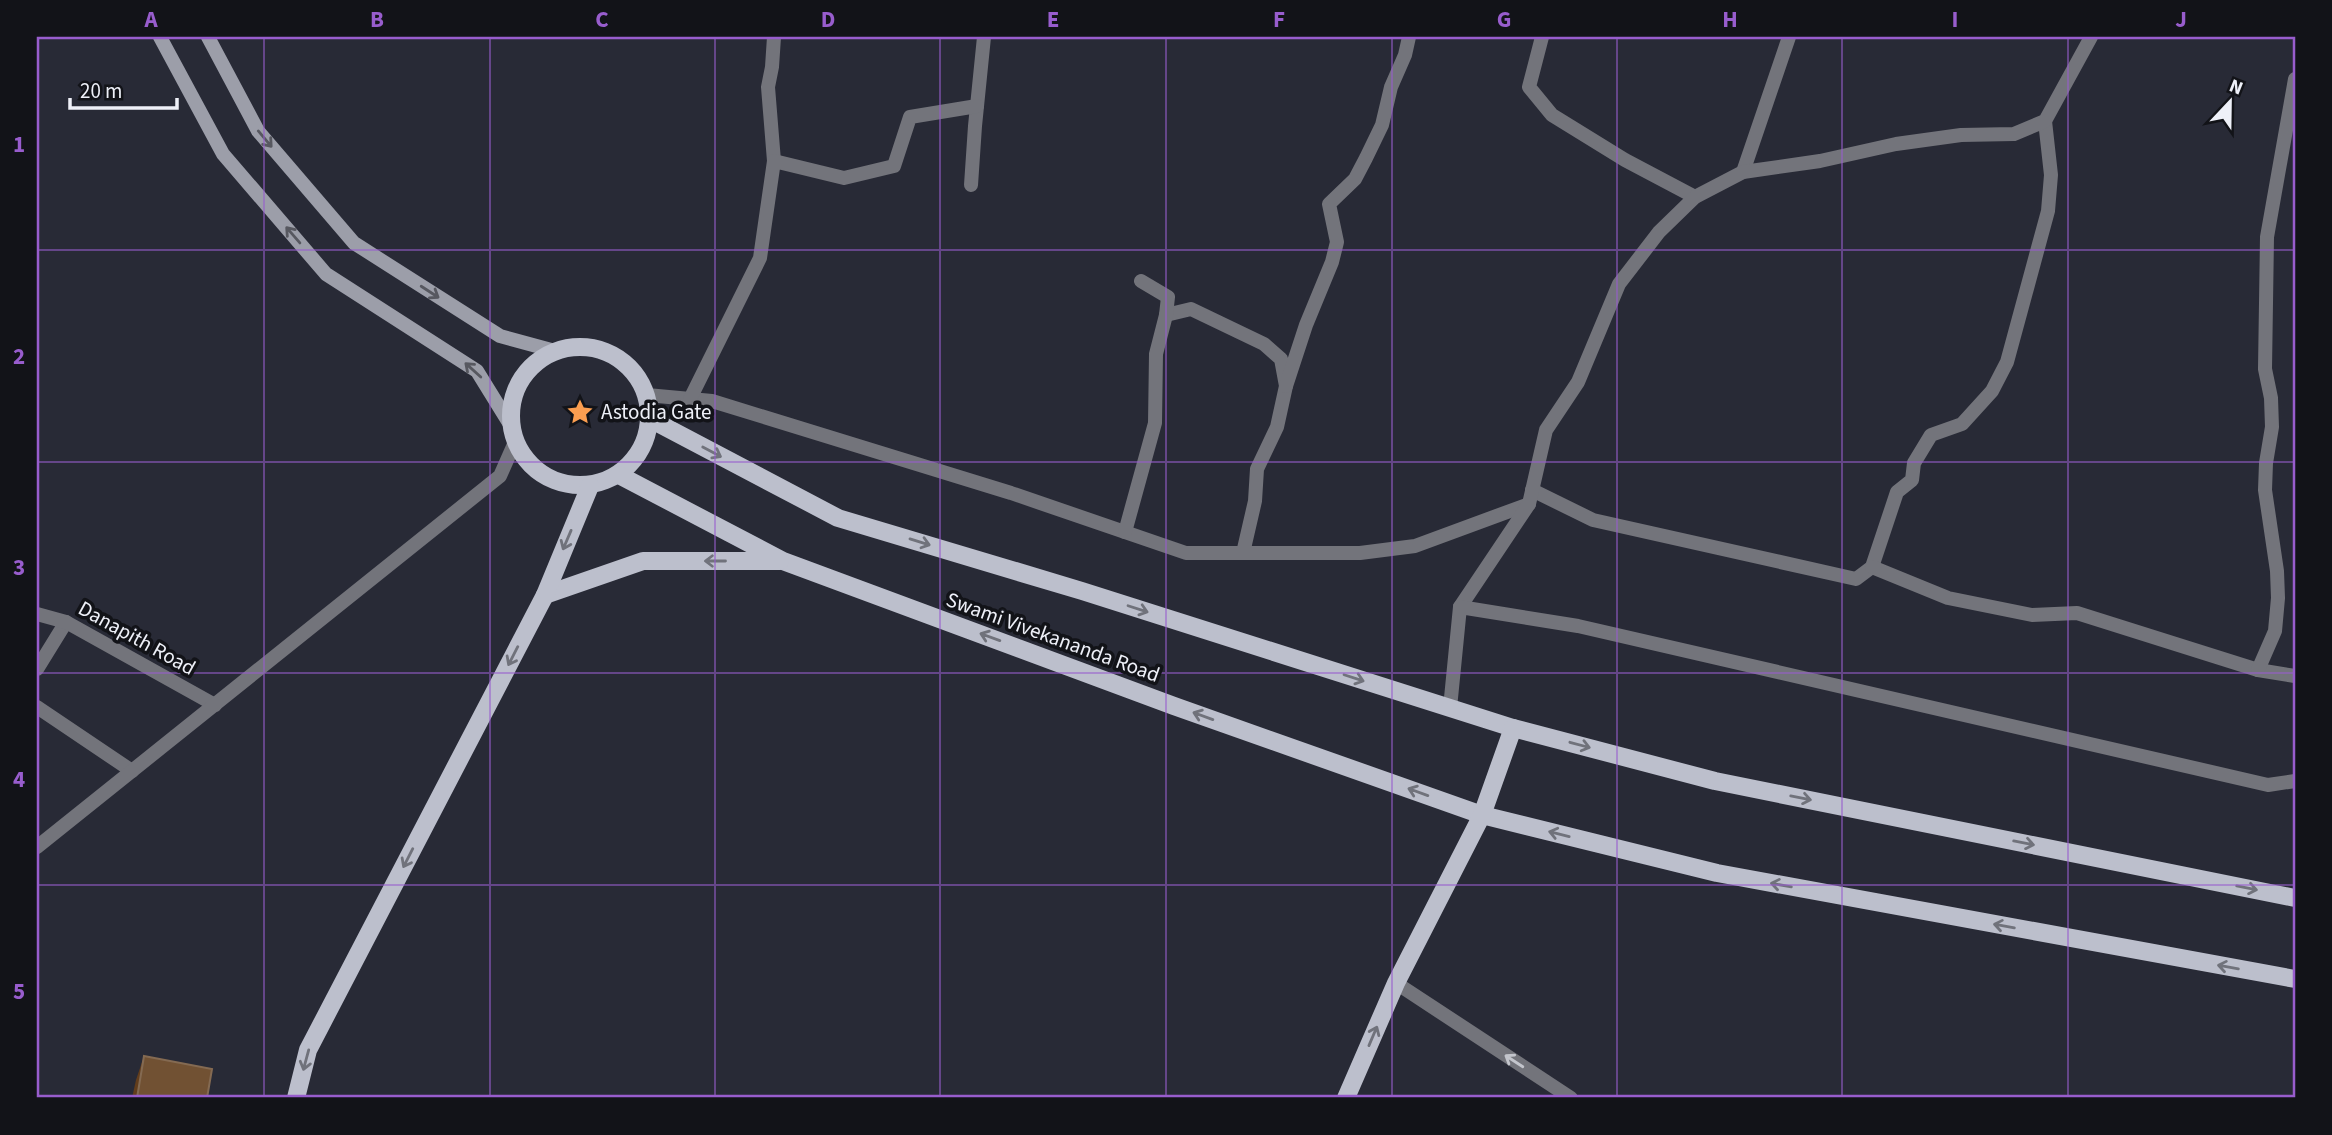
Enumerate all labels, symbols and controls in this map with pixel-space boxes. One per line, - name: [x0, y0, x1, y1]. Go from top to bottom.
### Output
- text: A: [143, 3, 158, 36]
- text: B: [370, 3, 384, 36]
- text: C: [595, 3, 609, 36]
- text: D: [821, 3, 835, 36]
- text: E: [1047, 3, 1059, 36]
- text: F: [1273, 3, 1285, 36]
- text: G: [1497, 3, 1511, 36]
- text: H: [1722, 3, 1738, 36]
- text: I: [1952, 3, 1958, 36]
- text: J: [2175, 3, 2187, 36]
- scale bar: [70, 66, 177, 110]
- north arrow: [2196, 66, 2266, 136]
- text: N: [2225, 73, 2247, 103]
- text: 20 m: [80, 76, 122, 106]
- text: 1: [13, 128, 25, 161]
- one-way arrow: [257, 129, 273, 147]
- one-way arrow: [285, 226, 301, 244]
- one-way arrow: [420, 285, 440, 299]
- text: 2: [13, 340, 25, 373]
- one-way arrow: [465, 362, 482, 379]
- place icon: Astodia Gate: [565, 397, 595, 427]
- place label: Astodia Gate: [601, 397, 712, 427]
- one-way arrow: [701, 446, 722, 459]
- one-way arrow: [560, 529, 573, 551]
- one-way arrow: [909, 537, 931, 550]
- text: 3: [13, 551, 25, 584]
- one-way arrow: [704, 554, 727, 568]
- street label: Swami Vivekananda Road: [942, 584, 1164, 690]
- street label: Danapith Road: [73, 593, 201, 683]
- one-way arrow: [1126, 603, 1148, 616]
- one-way arrow: [979, 630, 1001, 643]
- one-way arrow: [506, 645, 520, 666]
- one-way arrow: [1343, 673, 1365, 685]
- one-way arrow: [1193, 709, 1215, 721]
- one-way arrow: [1568, 739, 1590, 752]
- text: 4: [13, 763, 25, 796]
- one-way arrow: [1407, 785, 1429, 797]
- one-way arrow: [1789, 791, 1812, 805]
- one-way arrow: [1548, 827, 1571, 840]
- one-way arrow: [2012, 836, 2035, 850]
- one-way arrow: [401, 847, 415, 867]
- one-way arrow: [1770, 877, 1793, 891]
- one-way arrow: [2235, 881, 2258, 895]
- one-way arrow: [1993, 918, 2016, 932]
- one-way arrow: [2217, 959, 2240, 973]
- text: 5: [13, 975, 25, 1008]
- one-way arrow: [1367, 1025, 1380, 1047]
- one-way arrow: [299, 1049, 312, 1071]
- one-way arrow: [1504, 1053, 1524, 1067]

